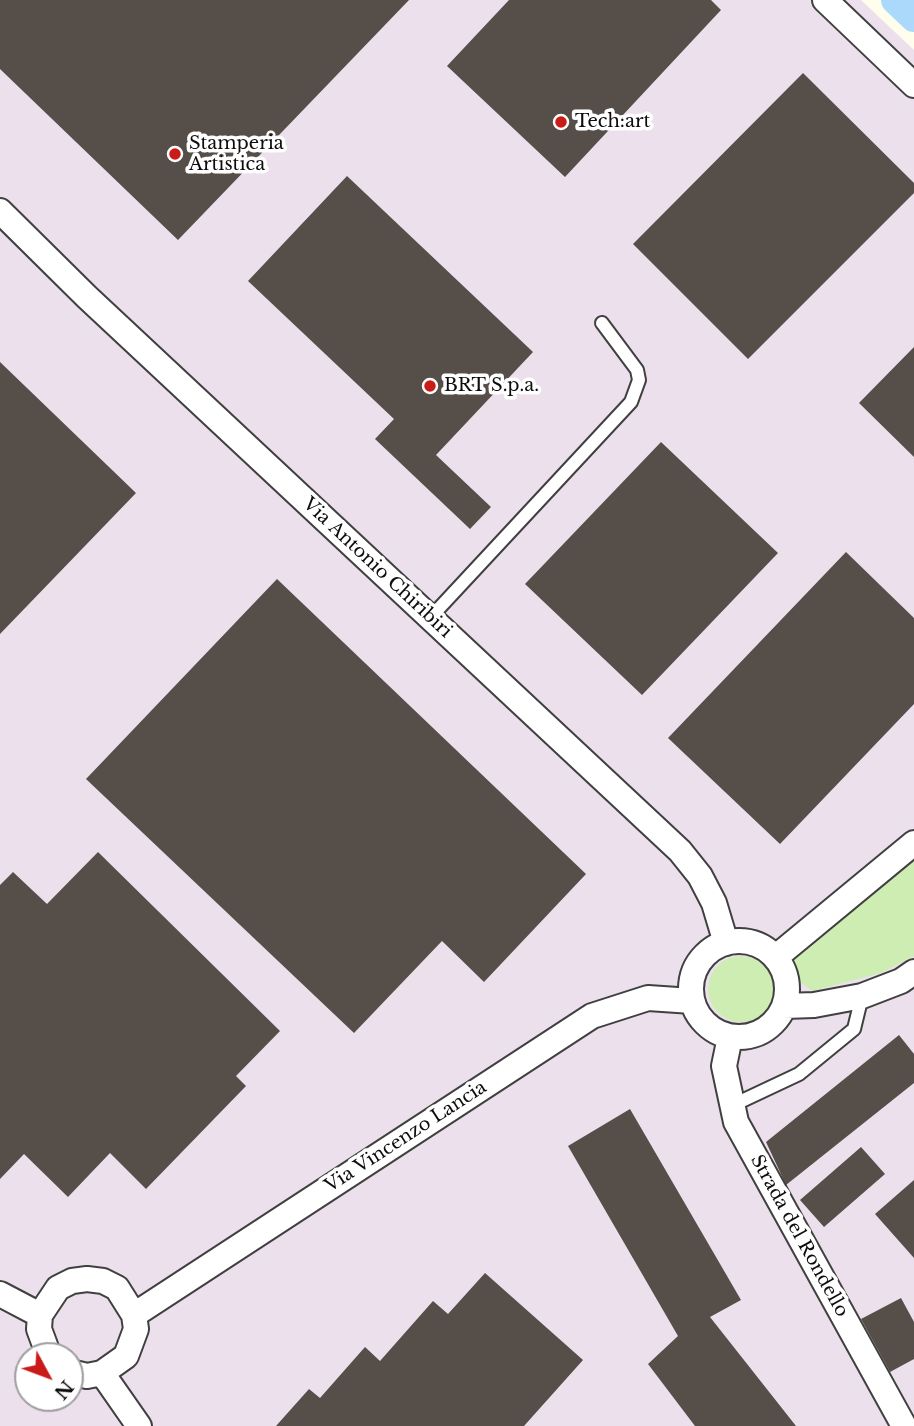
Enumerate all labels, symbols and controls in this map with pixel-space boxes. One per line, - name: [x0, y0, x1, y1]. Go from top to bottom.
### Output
- place label: Tech:art: [575, 111, 650, 133]
- marker: Tech:art: [553, 114, 569, 130]
- place label: Stamperia Artistica: [189, 133, 284, 176]
- marker: Stamperia Artistica: [167, 146, 183, 162]
- place label: BRT S.p.a.: [444, 375, 539, 397]
- marker: BRT S.p.a.: [422, 378, 438, 394]
- street label: Via Antonio Chiribiri: [298, 493, 456, 643]
- street label: Via Vincenzo Lancia: [321, 1077, 491, 1197]
- street label: Strada del Rondello: [745, 1151, 853, 1321]
- north arrow: [14, 1342, 84, 1412]
- text: N: [49, 1376, 78, 1404]

